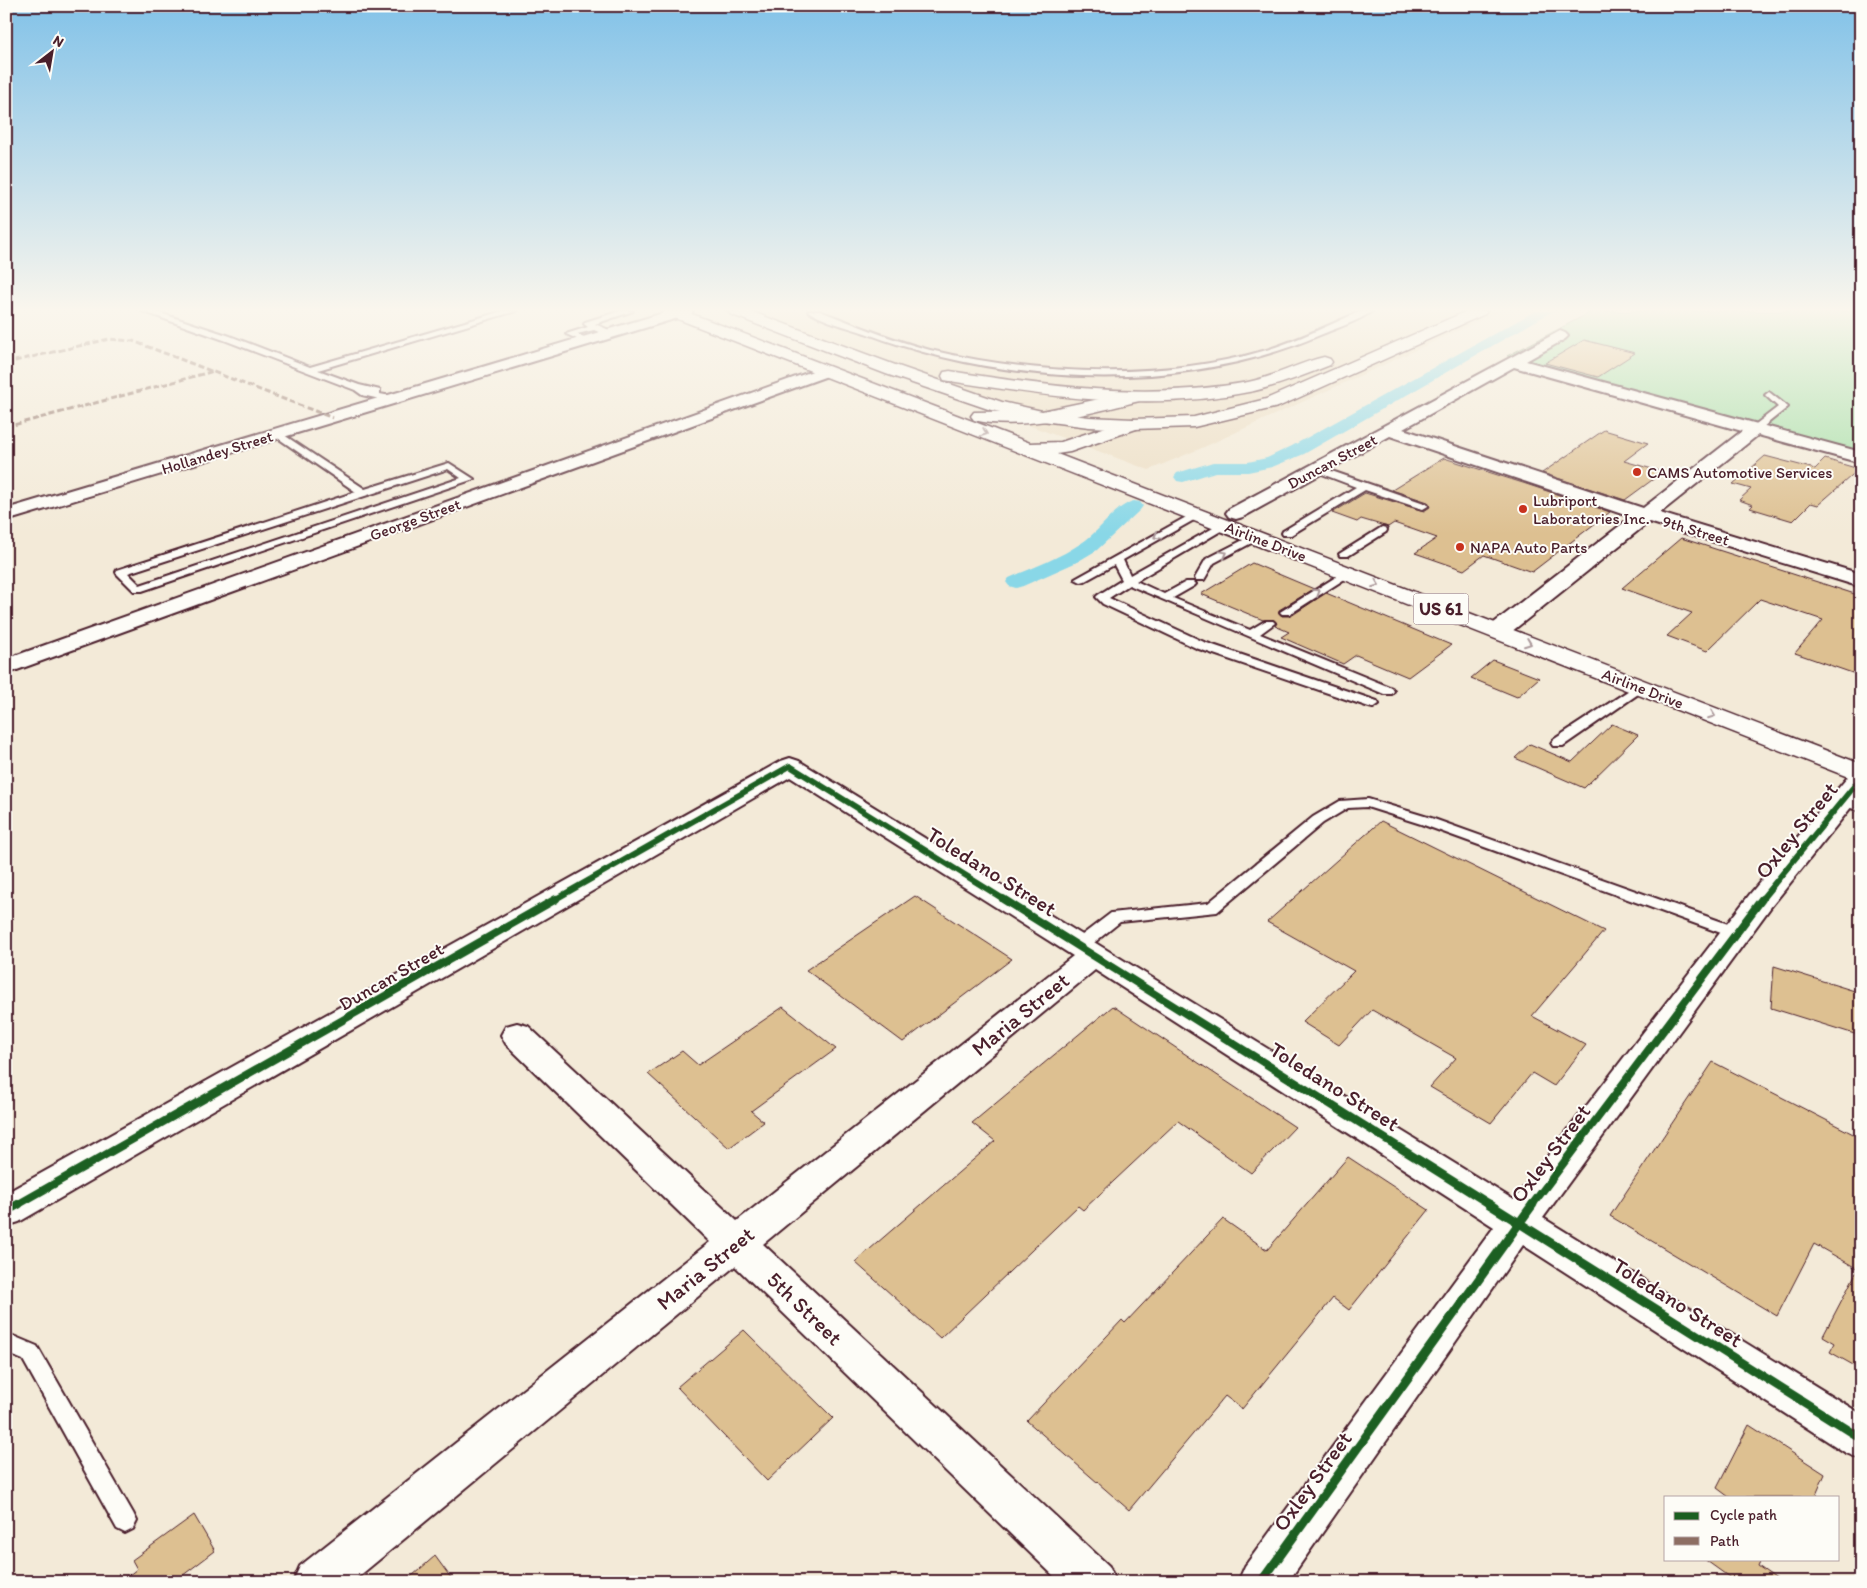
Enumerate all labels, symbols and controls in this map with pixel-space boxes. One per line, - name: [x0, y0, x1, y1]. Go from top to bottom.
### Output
- north arrow: [28, 28, 78, 78]
- text: N: [50, 32, 67, 51]
- street label: Hollandey Street: [159, 427, 275, 478]
- one-way arrow: [979, 427, 988, 438]
- street label: Duncan Street: [1284, 430, 1380, 493]
- place label: CAMS Automotive Services: [1647, 463, 1832, 482]
- marker: CAMS Automotive Services: [1631, 466, 1643, 478]
- place label: Lubriport Laboratories Inc.: [1533, 491, 1650, 528]
- street label: George Street: [367, 494, 463, 545]
- marker: Lubriport Laboratories Inc.: [1517, 503, 1529, 515]
- street label: 9th Street: [1660, 511, 1732, 550]
- street label: Airline Drive: [1222, 517, 1309, 566]
- one-way arrow: [1153, 530, 1162, 540]
- place label: NAPA Auto Parts: [1470, 538, 1587, 557]
- marker: NAPA Auto Parts: [1454, 541, 1466, 553]
- one-way arrow: [1219, 550, 1228, 560]
- one-way arrow: [1371, 578, 1380, 588]
- one-way arrow: [1311, 589, 1320, 598]
- road number: US 61: [1414, 594, 1468, 624]
- one-way arrow: [1523, 637, 1531, 647]
- street label: Airline Drive: [1599, 664, 1686, 713]
- one-way arrow: [1707, 709, 1715, 719]
- street label: Oxley Street: [1749, 776, 1844, 884]
- street label: Toledano Street: [922, 821, 1062, 922]
- street label: Duncan Street: [335, 937, 448, 1016]
- street label: Maria Street: [966, 967, 1075, 1062]
- street label: Toledano Street: [1265, 1036, 1405, 1137]
- street label: Oxley Street: [1504, 1098, 1596, 1208]
- street label: Maria Street: [651, 1221, 760, 1316]
- street label: Toledano Street: [1608, 1252, 1748, 1353]
- street label: 5th Street: [761, 1266, 848, 1351]
- street label: Oxley Street: [1267, 1426, 1358, 1537]
- legend: [1664, 1496, 1840, 1560]
- text: Cycle path: [1710, 1506, 1777, 1524]
- text: Path: [1710, 1532, 1739, 1550]

